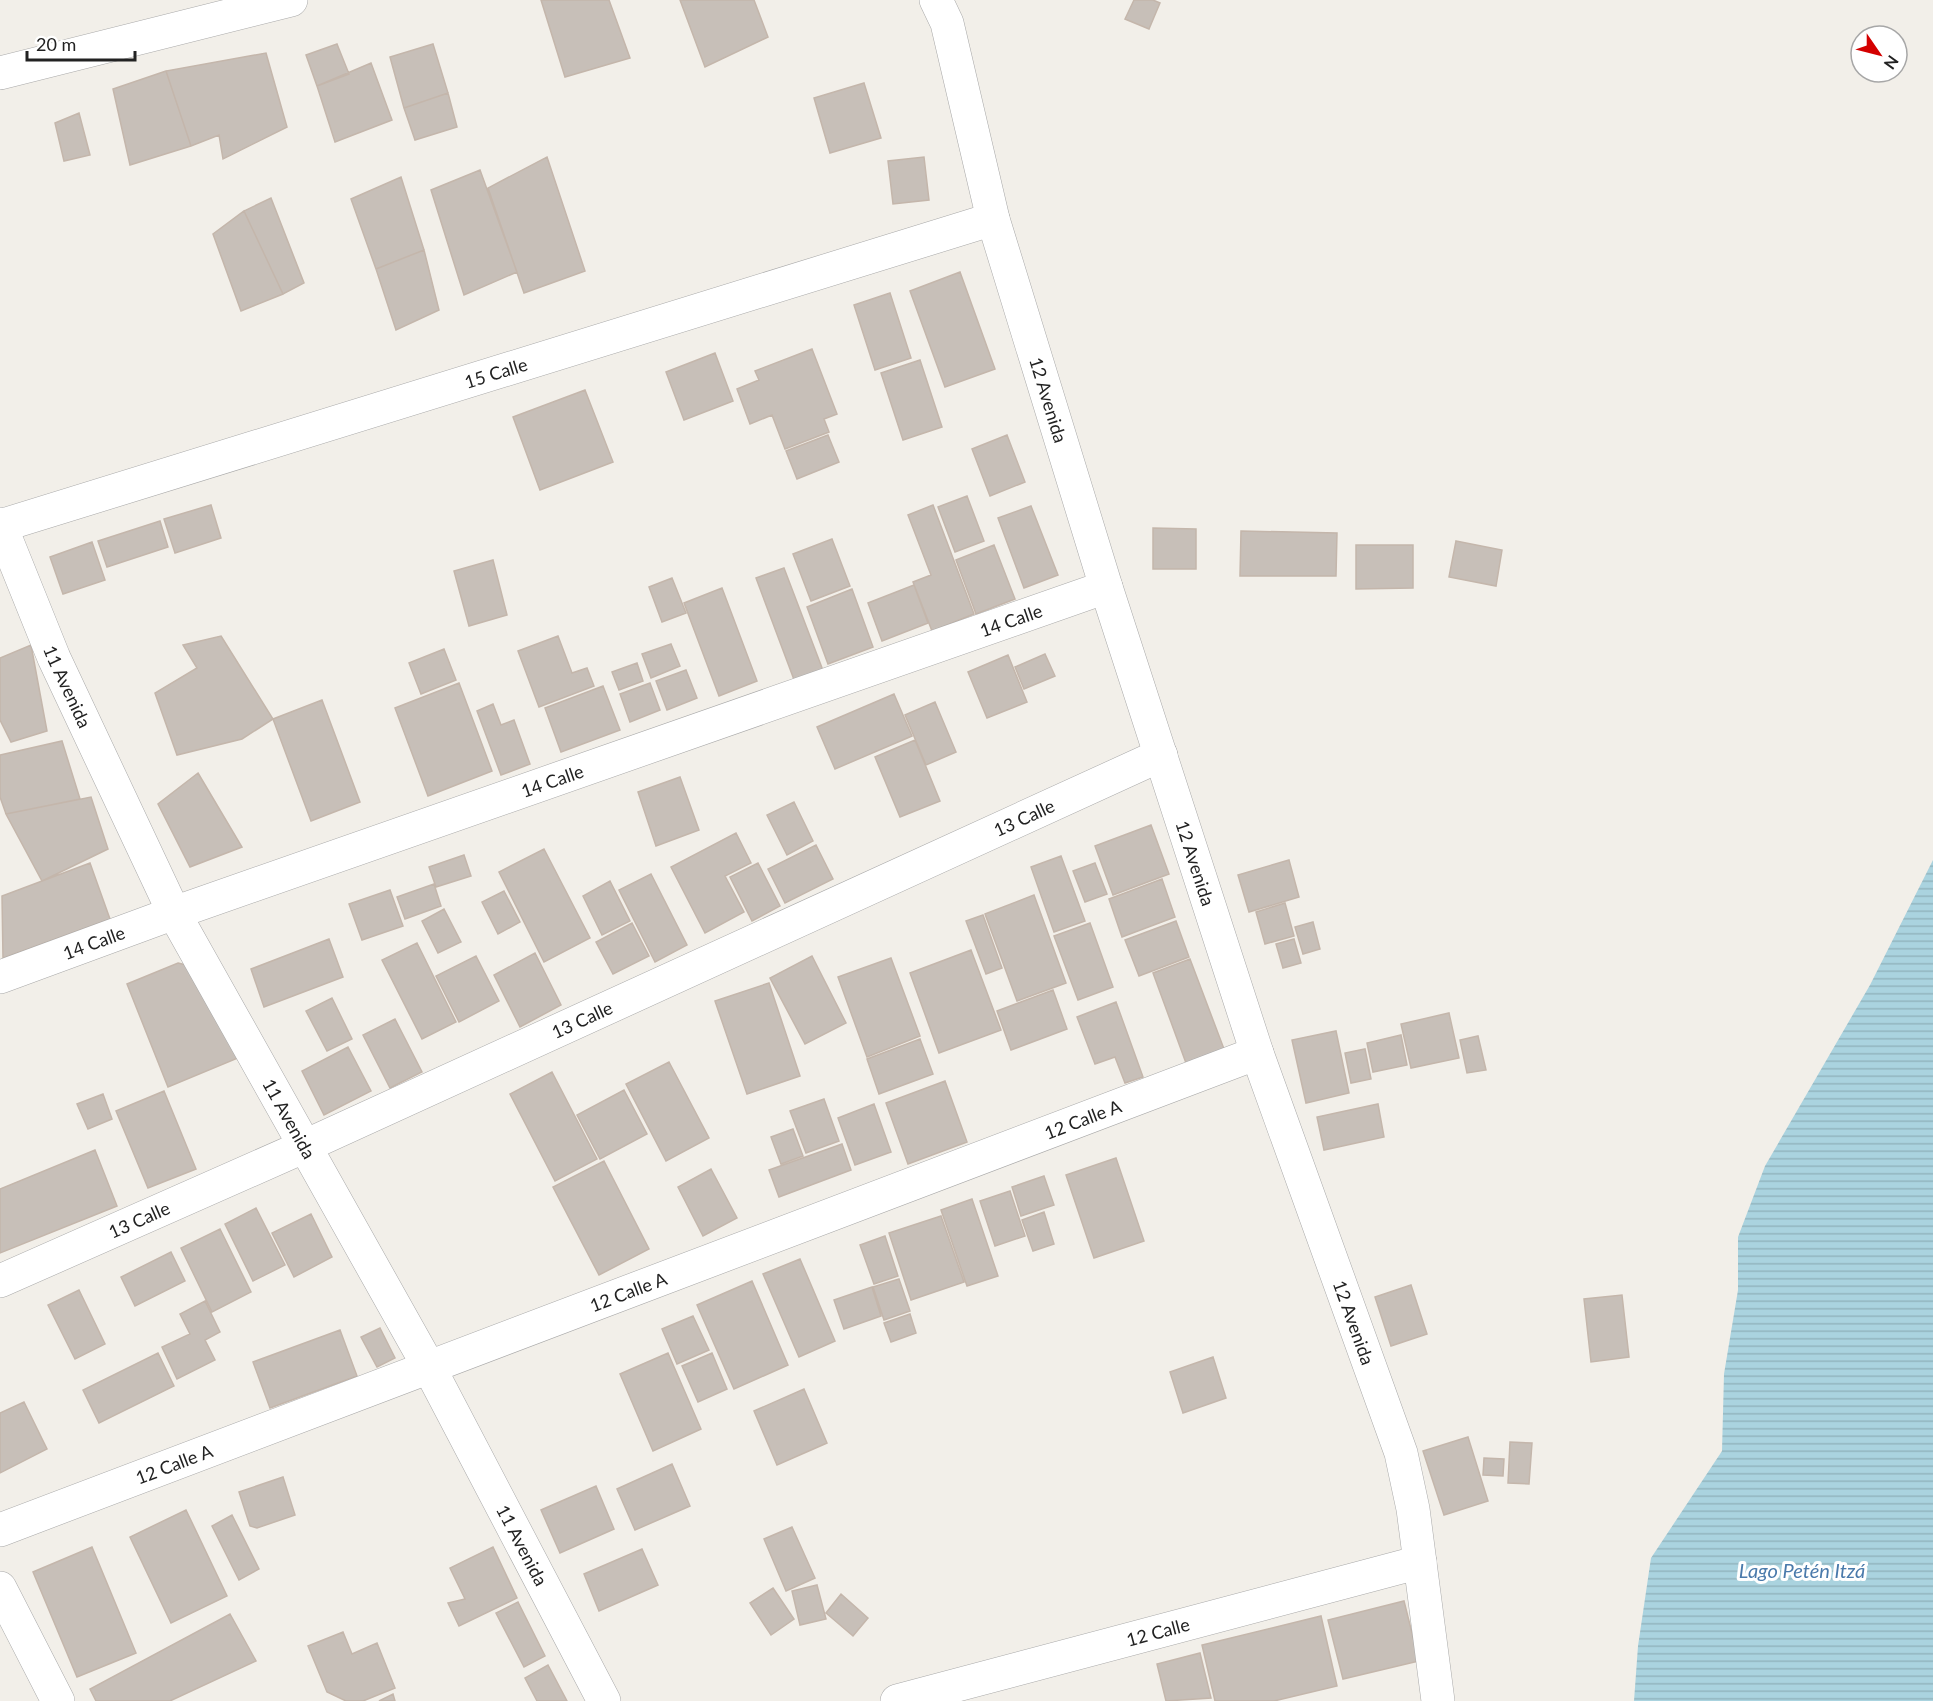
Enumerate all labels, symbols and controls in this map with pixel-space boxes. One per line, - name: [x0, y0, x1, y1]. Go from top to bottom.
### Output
- scale bar: [27, 24, 135, 62]
- north arrow: [1849, 24, 1909, 84]
- text: 20 m: [36, 33, 76, 55]
- text: N: [1880, 52, 1903, 73]
- street label: 15 Calle: [462, 353, 530, 393]
- street label: 12 Avenida: [1025, 354, 1072, 445]
- street label: 14 Calle: [977, 599, 1045, 641]
- street label: 11 Avenida: [39, 642, 96, 731]
- street label: 14 Calle: [518, 760, 586, 802]
- street label: 13 Calle: [990, 794, 1058, 841]
- street label: 12 Avenida: [1171, 818, 1220, 909]
- street label: 14 Calle: [60, 921, 128, 964]
- street label: 13 Calle: [548, 996, 616, 1043]
- street label: 11 Avenida: [258, 1075, 321, 1162]
- street label: 12 Calle A: [1041, 1094, 1125, 1144]
- street label: 13 Calle: [105, 1196, 173, 1243]
- street label: 12 Calle A: [587, 1267, 671, 1316]
- street label: 12 Avenida: [1329, 1277, 1379, 1368]
- street label: 12 Calle A: [132, 1439, 216, 1489]
- street label: 11 Avenida: [492, 1501, 553, 1589]
- water label: Lago Petén Itzá: [1739, 1558, 1866, 1582]
- street label: 12 Calle: [1124, 1613, 1192, 1651]

